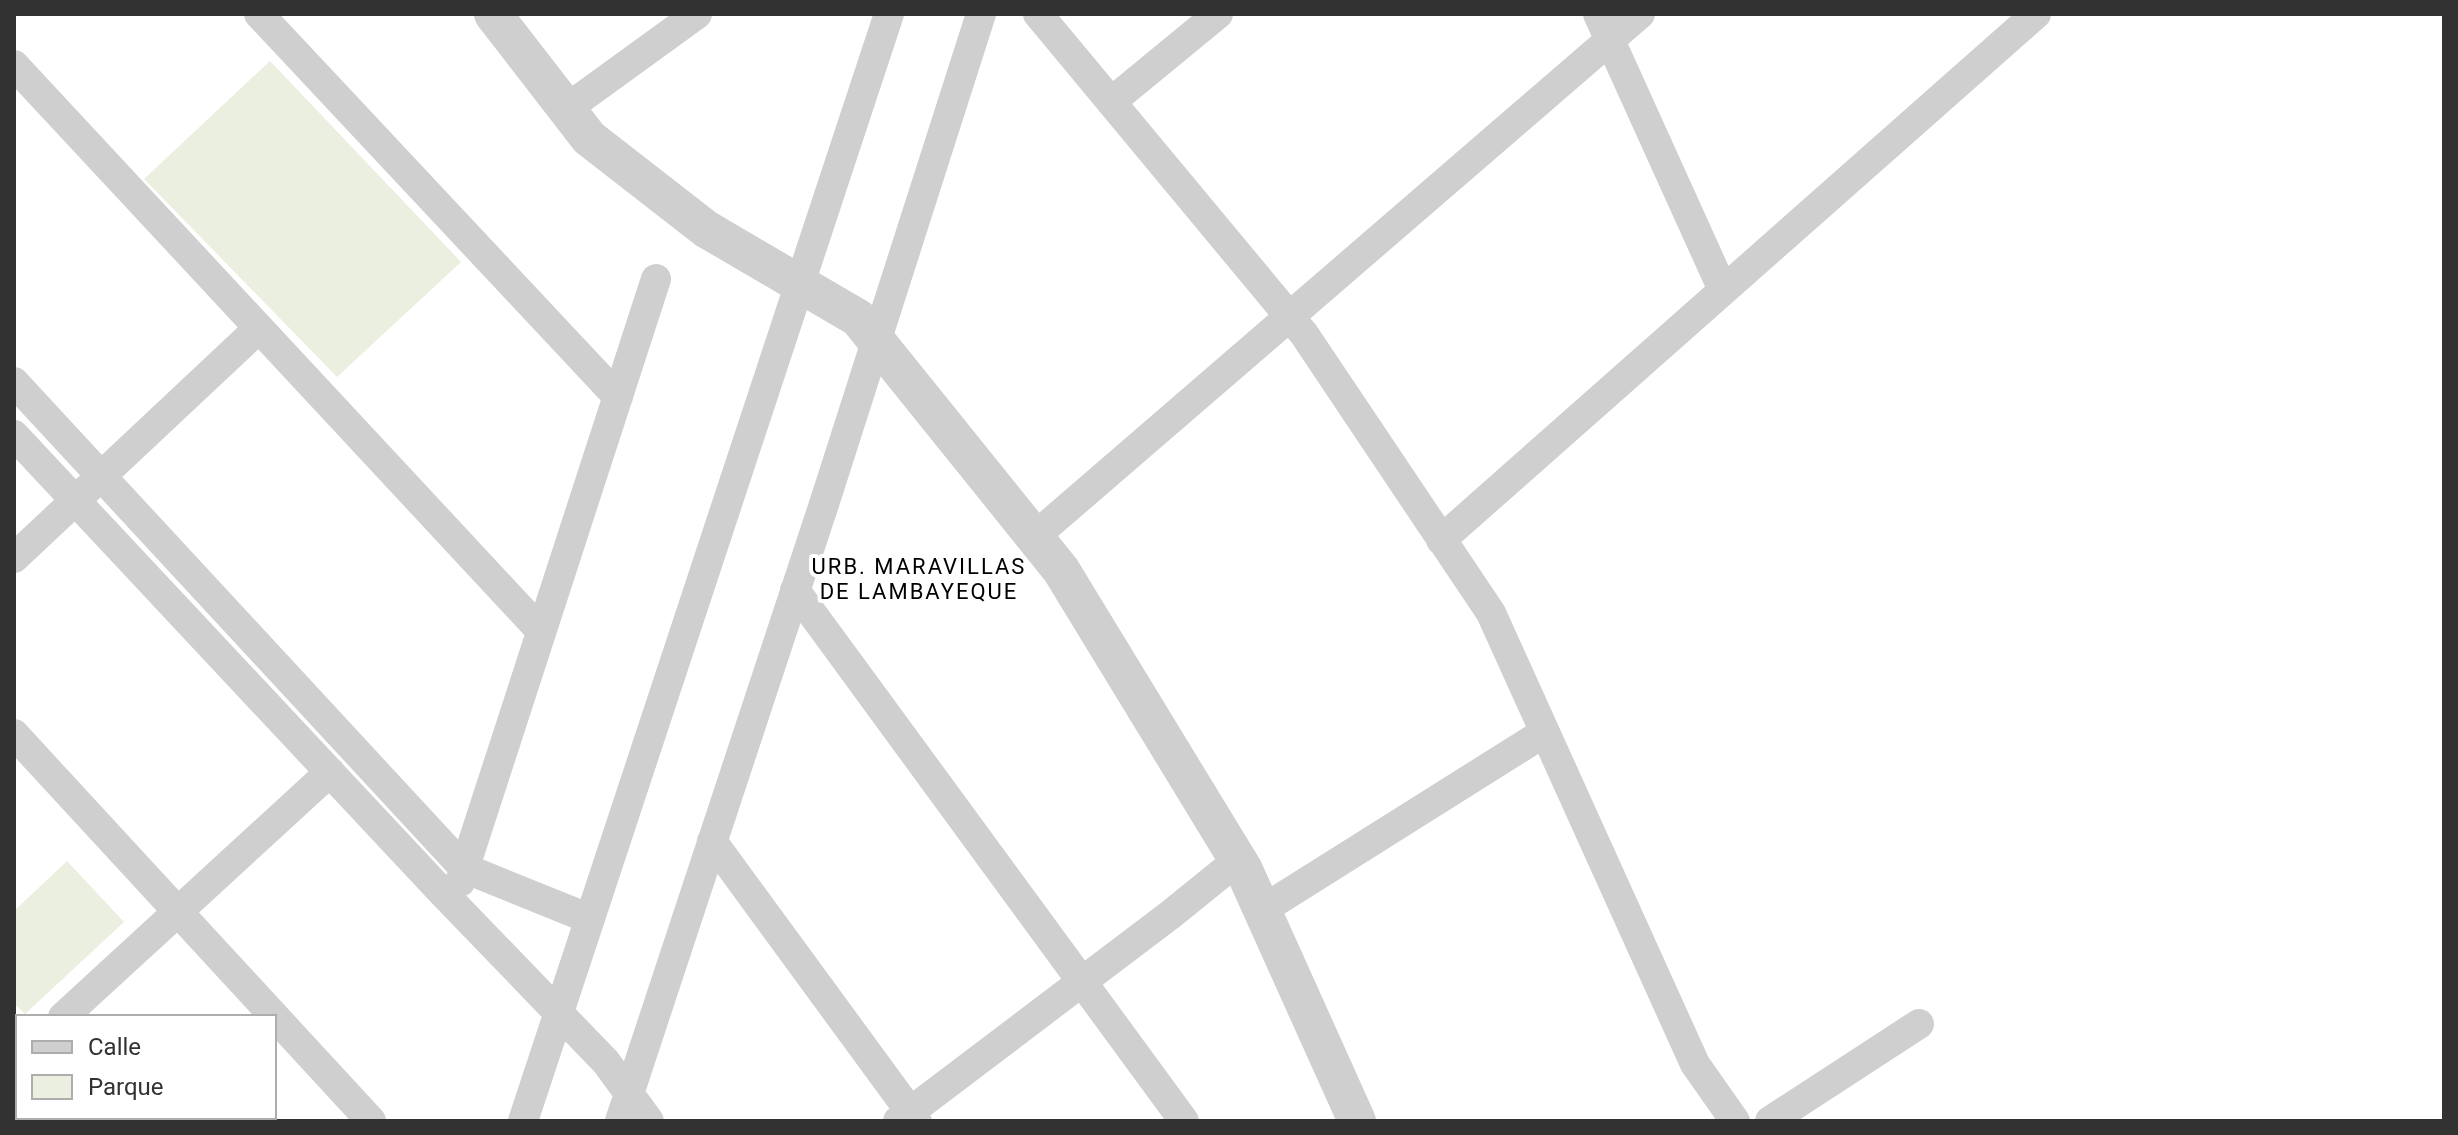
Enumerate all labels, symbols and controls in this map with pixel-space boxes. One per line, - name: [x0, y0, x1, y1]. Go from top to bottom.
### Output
- district label: URB. MARAVILLAS DE LAMBAYEQUE: [812, 554, 1026, 604]
- legend: [16, 1015, 276, 1119]
- text: Calle: [88, 1033, 141, 1061]
- text: Parque: [88, 1073, 164, 1101]

